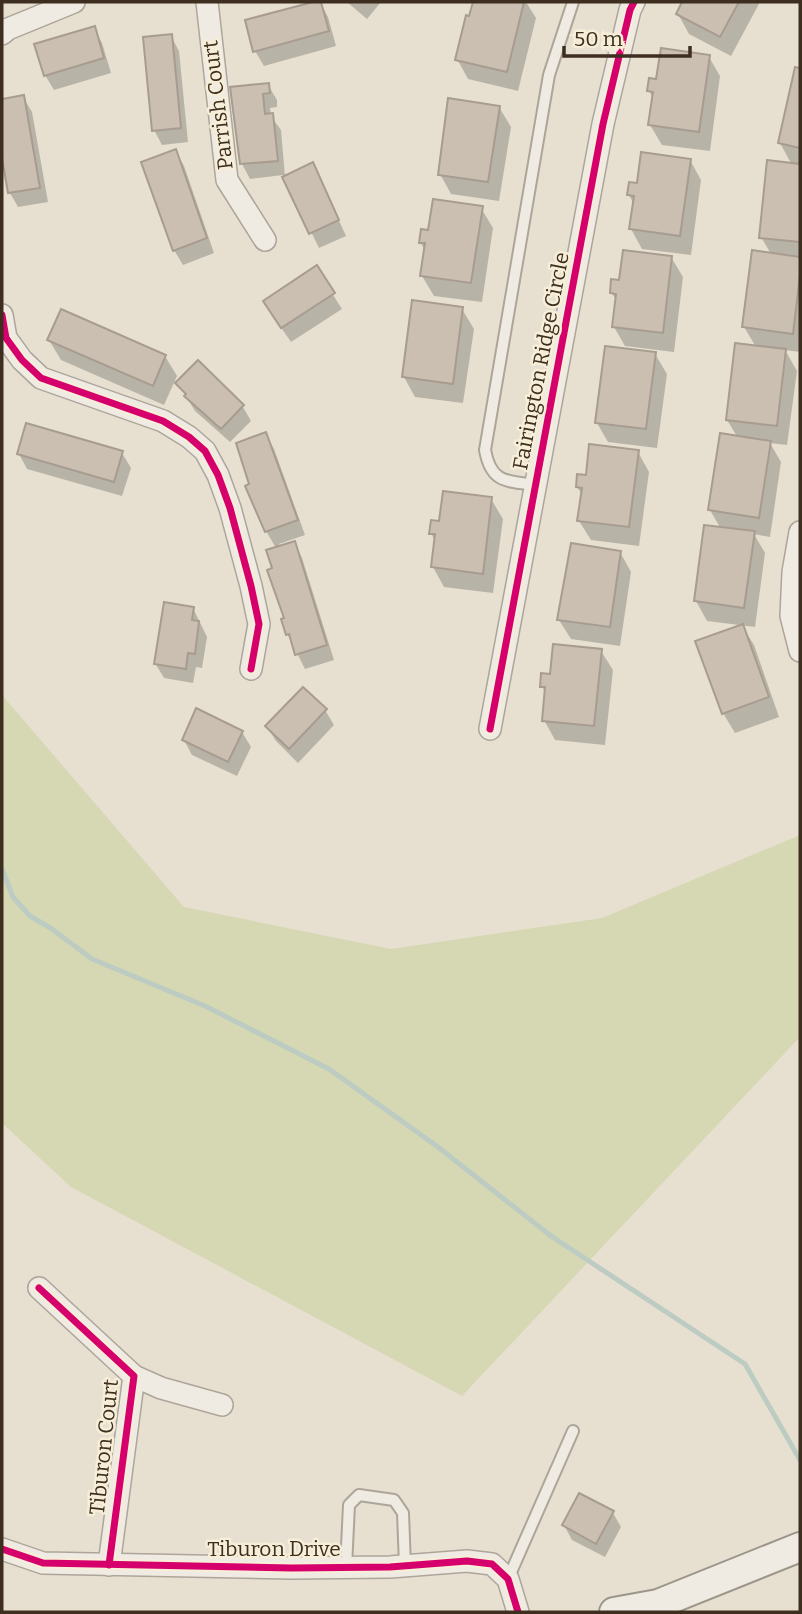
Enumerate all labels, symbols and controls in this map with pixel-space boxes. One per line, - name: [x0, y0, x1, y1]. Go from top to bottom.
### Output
- scale bar: [564, 14, 690, 58]
- text: 50 m: [574, 26, 623, 52]
- street label: Parrish Court: [197, 39, 239, 171]
- street label: Fairington Ridge Circle: [507, 250, 575, 472]
- street label: Tiburon Court: [84, 1377, 124, 1516]
- street label: Tiburon Drive: [207, 1536, 341, 1562]

